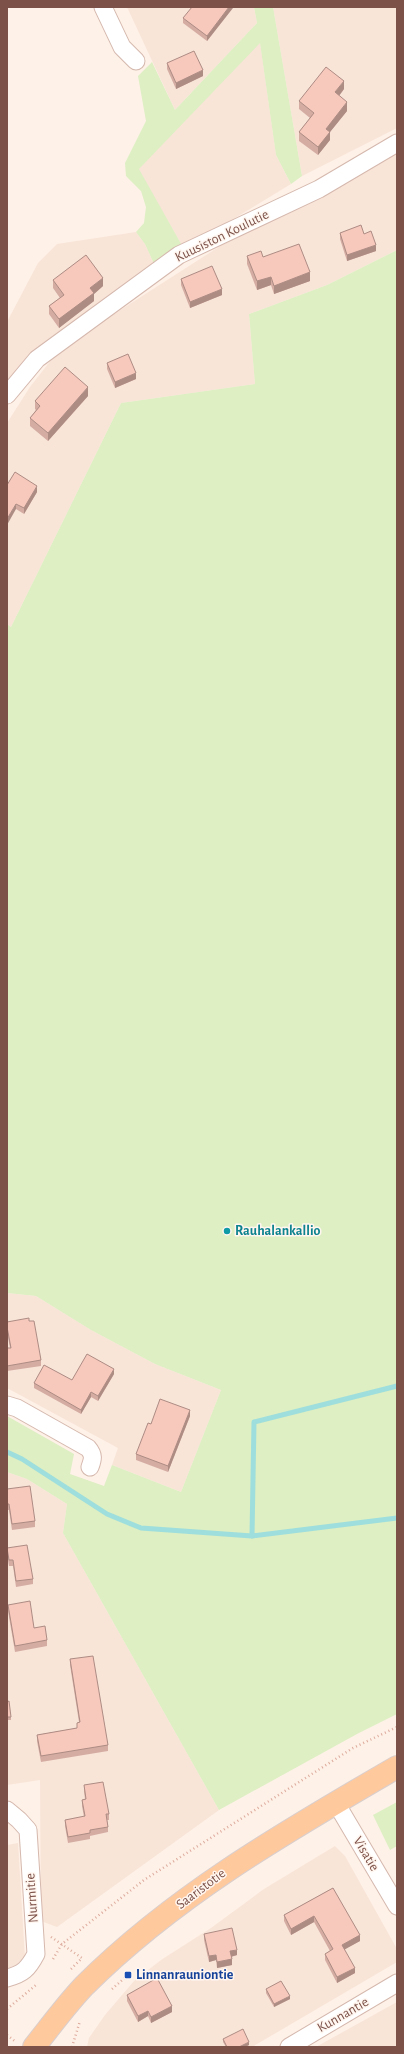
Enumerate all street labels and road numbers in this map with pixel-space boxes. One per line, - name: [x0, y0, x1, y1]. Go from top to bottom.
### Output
- street label: Kuusiston Koulutie: [173, 207, 271, 265]
- street label: Visatie: [350, 1834, 382, 1874]
- street label: Saaristotie: [174, 1866, 228, 1912]
- street label: Nurmitie: [23, 1873, 41, 1923]
- street label: Kunnantie: [315, 1995, 371, 2035]

